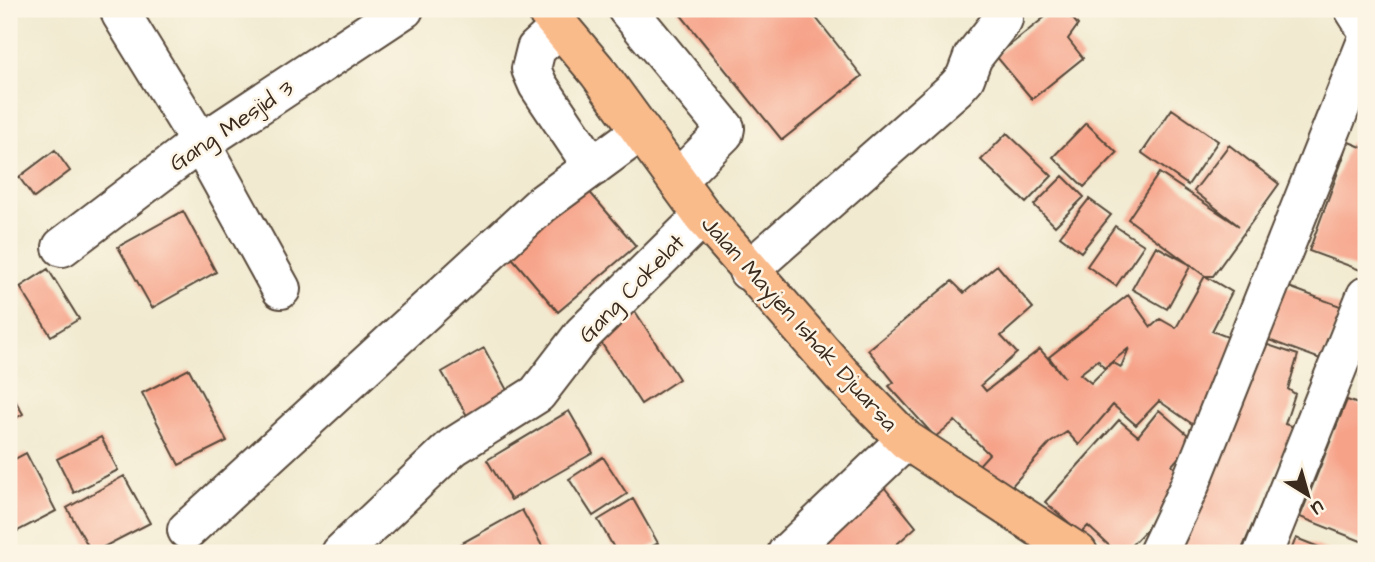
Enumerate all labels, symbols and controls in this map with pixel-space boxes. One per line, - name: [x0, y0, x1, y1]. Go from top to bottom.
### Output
- street label: Gang Mesjid 3: [163, 72, 301, 180]
- street label: Jalan Mayjen Ishak Djuarsa: [693, 209, 905, 439]
- street label: Gang Cokelat: [571, 227, 693, 351]
- north arrow: [1274, 461, 1344, 530]
- text: U: [1305, 493, 1330, 522]

